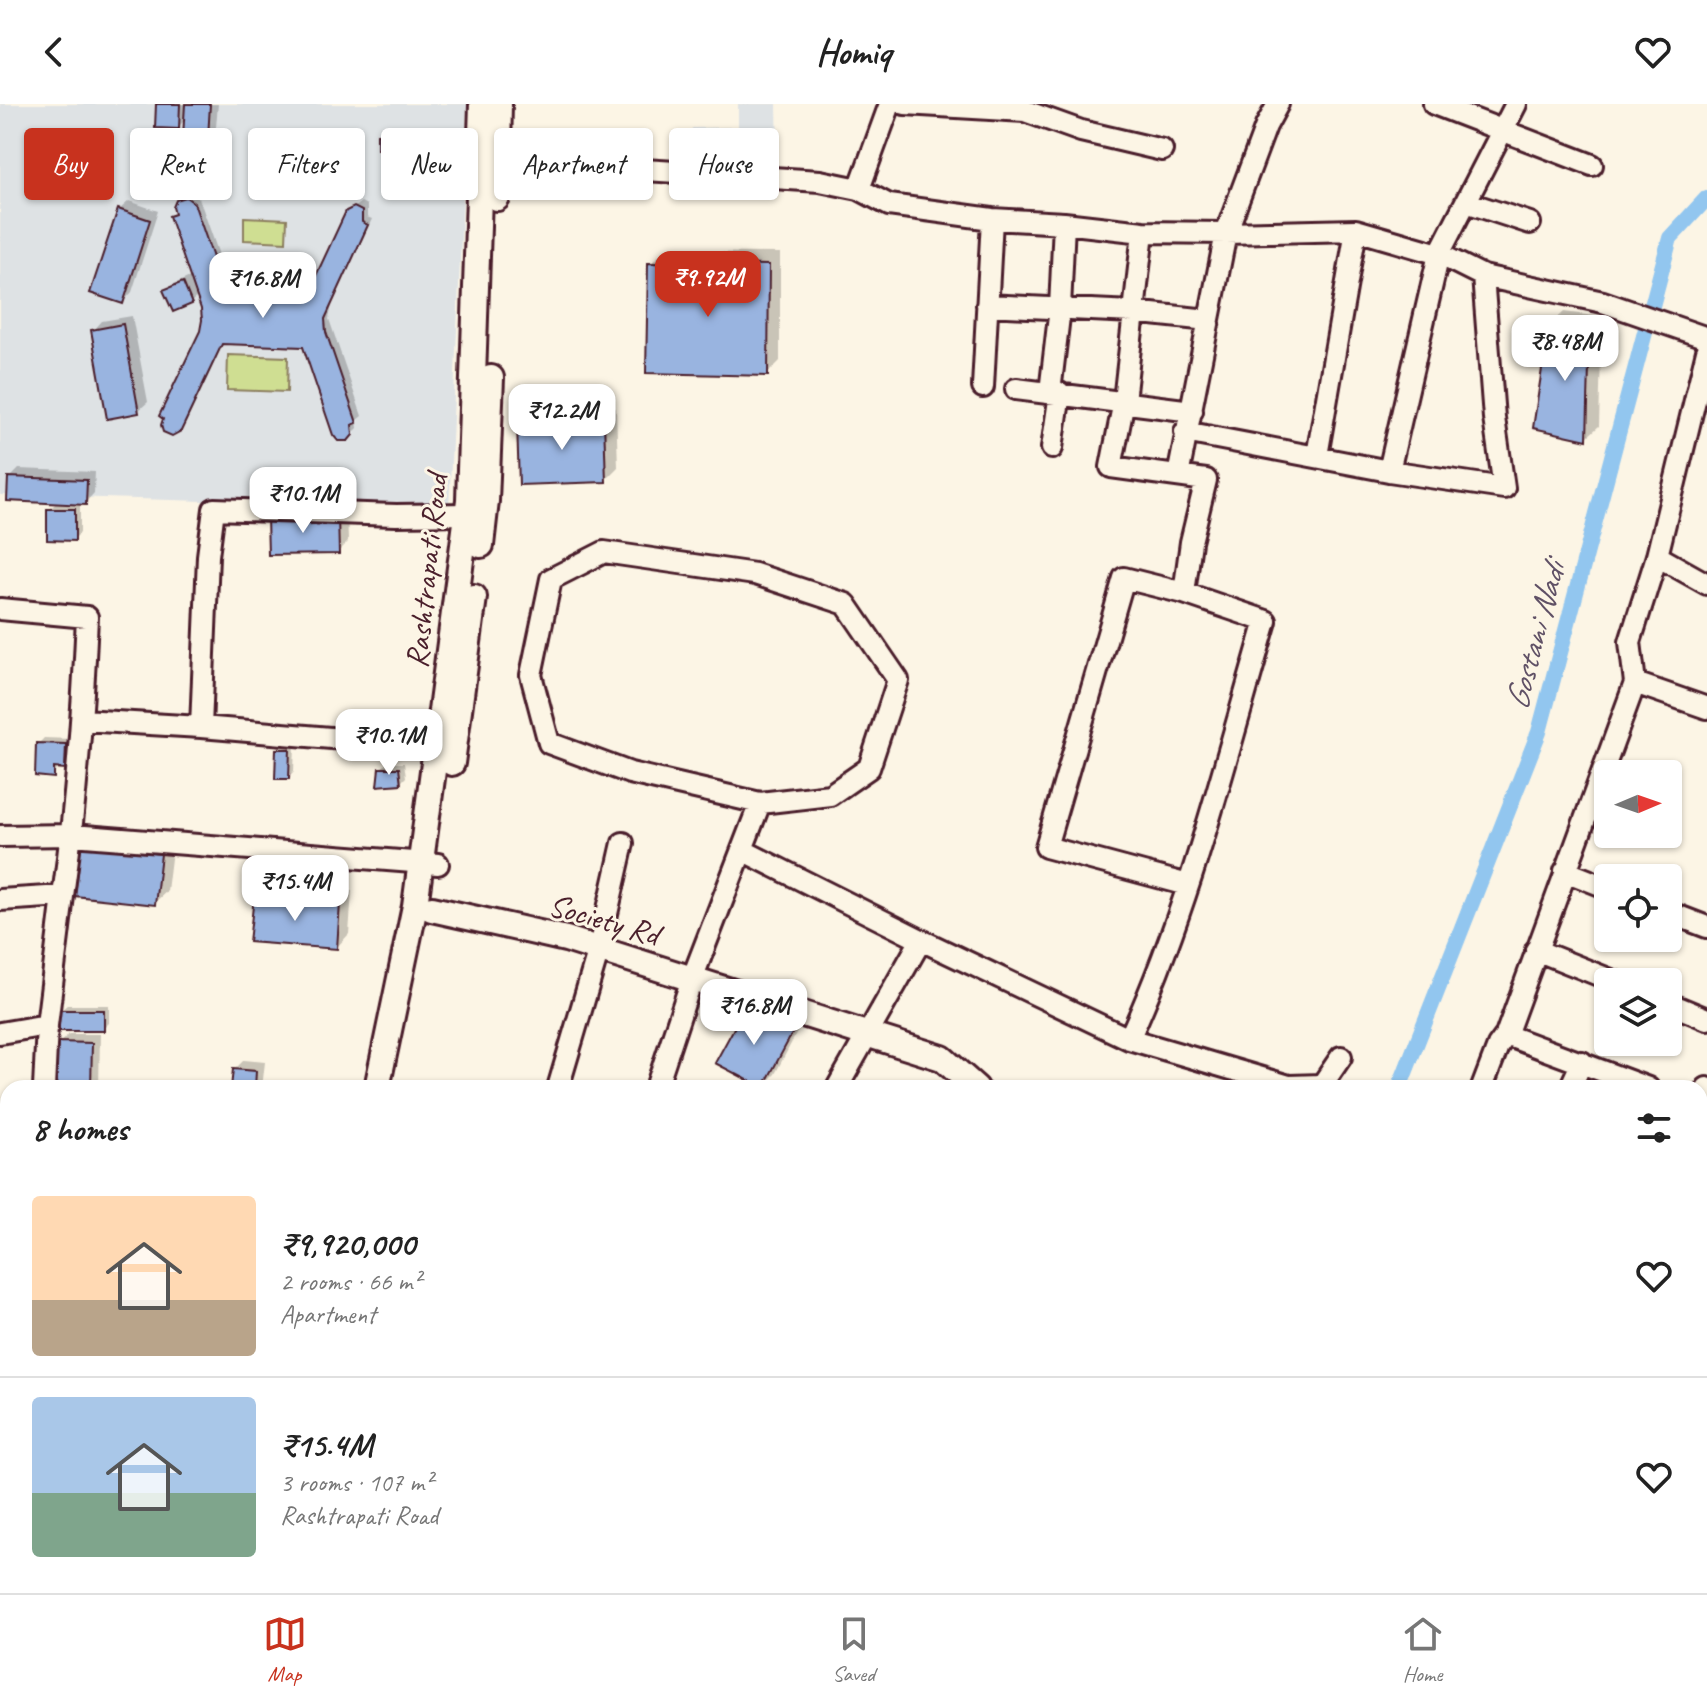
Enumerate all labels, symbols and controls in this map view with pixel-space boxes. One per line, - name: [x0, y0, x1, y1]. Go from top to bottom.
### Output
- text: Homiq: [816, 29, 891, 75]
- icon: back: [32, 30, 76, 74]
- icon: heart: [1631, 30, 1675, 74]
- chip: Buy: [24, 128, 114, 200]
- chip: Rent: [130, 128, 232, 200]
- chip: Filters: [248, 128, 365, 200]
- chip: New: [381, 128, 478, 200]
- chip: Apartment: [494, 128, 653, 200]
- chip: House: [669, 128, 779, 200]
- pin: ₹9.92M: [643, 251, 773, 319]
- pin: ₹16.8M: [198, 252, 328, 320]
- text: ₹9.92M: [673, 260, 743, 293]
- text: ₹16.8M: [227, 261, 299, 294]
- pin: ₹8.48M: [1500, 315, 1630, 383]
- text: ₹8.48M: [1530, 324, 1600, 357]
- pin: ₹12.2M: [497, 384, 627, 452]
- text: ₹12.2M: [527, 393, 597, 426]
- pin: ₹10.1M: [238, 467, 368, 535]
- street label: Rashtrapati Road: [396, 468, 458, 670]
- text: ₹10.1M: [268, 476, 338, 509]
- water label: Gostani Nadi: [1494, 551, 1577, 714]
- pin: ₹10.1M: [324, 709, 454, 777]
- text: ₹10.1M: [354, 718, 424, 751]
- north arrow: [1594, 760, 1682, 848]
- map controls: [1594, 760, 1682, 1056]
- pin: ₹15.4M: [230, 855, 360, 923]
- text: ₹15.4M: [260, 864, 330, 897]
- button: locate: [1594, 864, 1682, 952]
- street label: Society Rd: [544, 884, 668, 956]
- button: layers: [1594, 968, 1682, 1056]
- pin: ₹16.8M: [689, 979, 819, 1047]
- text: ₹16.8M: [718, 988, 790, 1021]
- icon: filters: [1632, 1106, 1676, 1150]
- text: 8 homes: [32, 1107, 128, 1150]
- text: ₹9,920,000: [280, 1222, 415, 1265]
- icon: home: [96, 1228, 192, 1324]
- icon: heart: [1632, 1254, 1676, 1298]
- text: 2 rooms · 66 m²: [280, 1265, 421, 1298]
- text: Apartment: [280, 1298, 376, 1331]
- text: ₹15.4M: [280, 1423, 372, 1466]
- icon: home: [96, 1429, 192, 1525]
- icon: heart: [1632, 1455, 1676, 1499]
- text: 3 rooms · 107 m²: [280, 1466, 432, 1499]
- text: Rashtrapati Road: [280, 1499, 438, 1532]
- tab: Map: [263, 1612, 307, 1688]
- tab: Saved: [832, 1612, 876, 1688]
- tab: Home: [1401, 1612, 1445, 1688]

